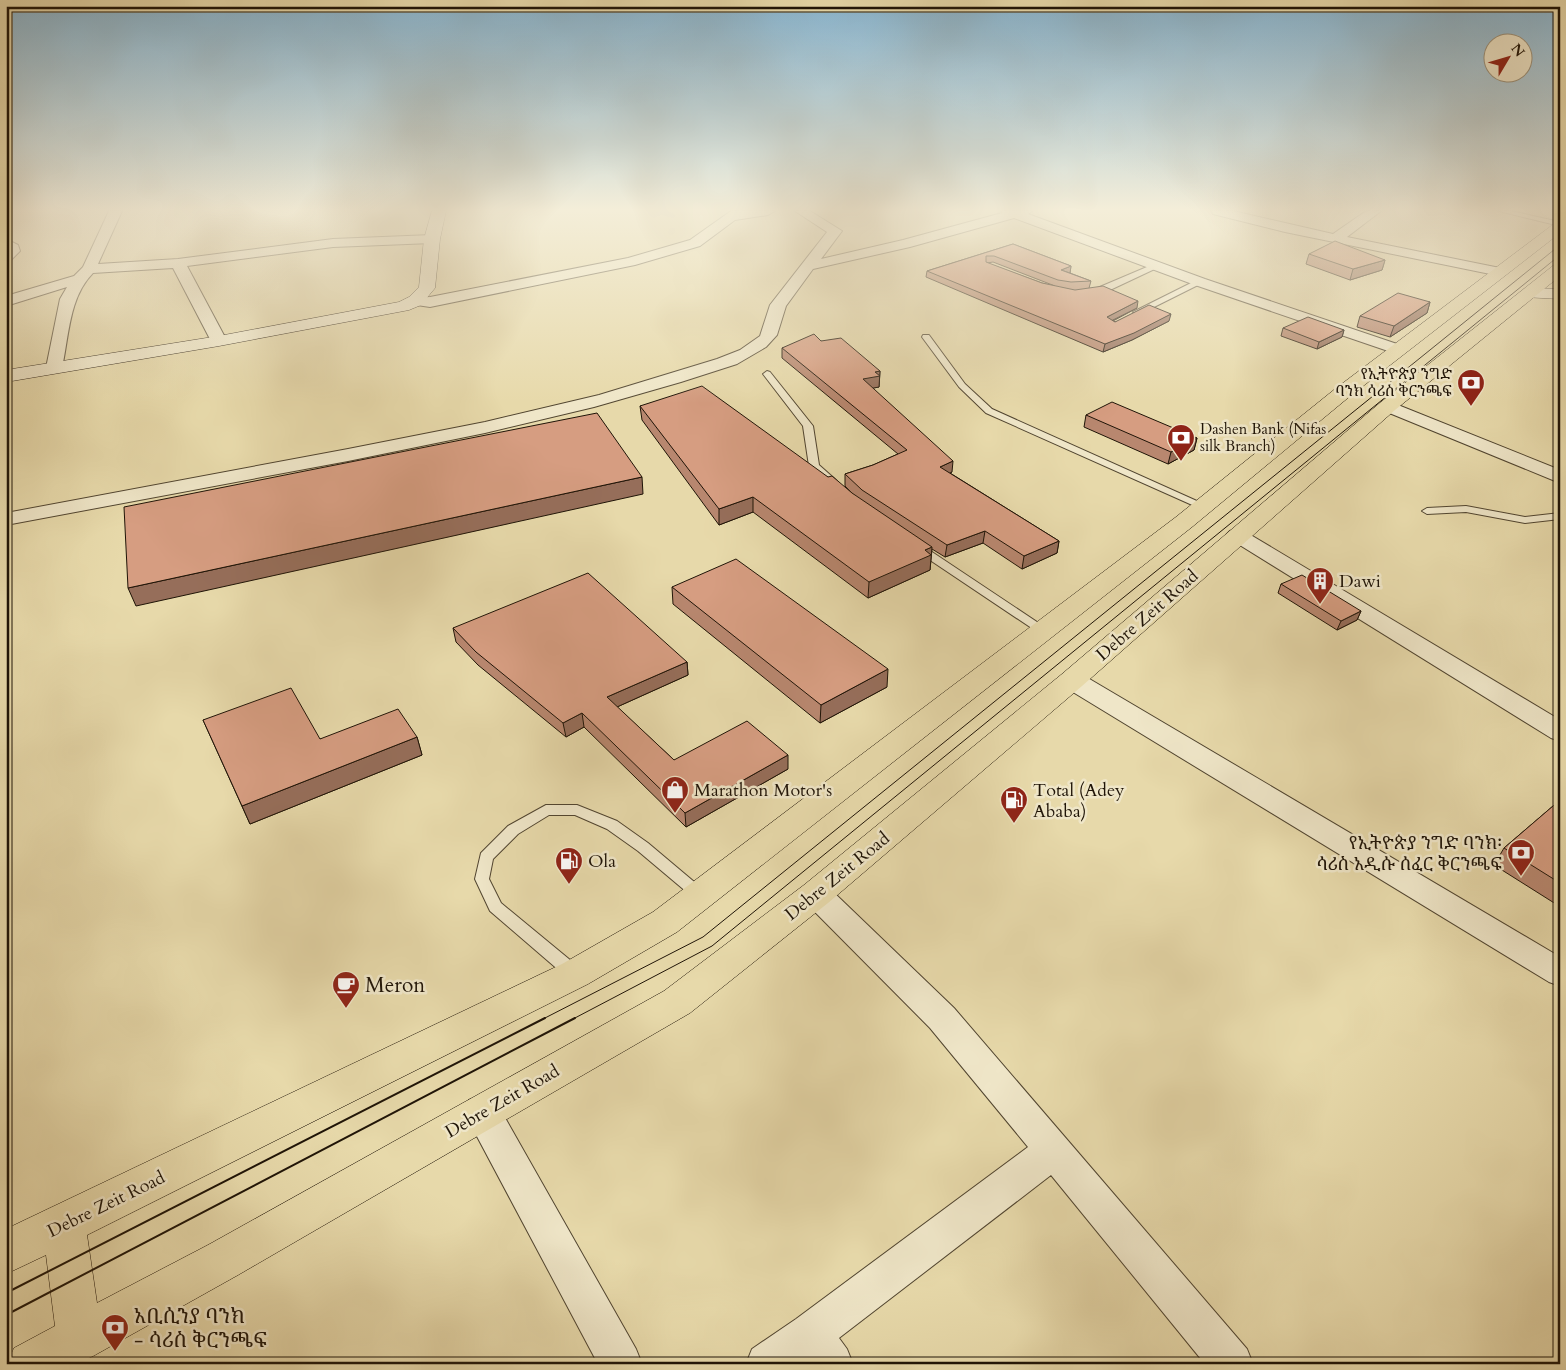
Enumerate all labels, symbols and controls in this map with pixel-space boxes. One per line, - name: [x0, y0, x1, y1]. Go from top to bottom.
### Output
- north arrow: [1484, 32, 1534, 82]
- text: N: [1507, 40, 1529, 61]
- place label: የኢትዮጵያ ንግድ ባንክ ሳሪስ ቅርንጫፍ: [1335, 364, 1452, 401]
- bank icon: የኢትዮጵያ ንግድ ባንክ ሳሪስ ቅርንጫፍ: [1456, 368, 1486, 407]
- place label: Dashen Bank (Nifas silk Branch): [1200, 419, 1326, 456]
- bank icon: Dashen Bank (Nifas silk Branch): [1166, 423, 1196, 462]
- street label: Debre Zeit Road: [1091, 564, 1204, 667]
- building icon: Dawi: [1305, 566, 1335, 605]
- place label: Dawi: [1339, 569, 1381, 594]
- shop icon: Marathon Motor's: [660, 775, 690, 814]
- place label: Marathon Motor's: [694, 778, 832, 803]
- place label: Total (Adey Ababa): [1033, 778, 1125, 824]
- fuel station icon: Total (Adey Ababa): [999, 785, 1029, 824]
- street label: Debre Zeit Road: [780, 826, 895, 926]
- place label: የኢትዮጵያ ንግድ ባንክ፡ ሳሪስ አዲሱ ሰፈር ቅርንጫፍ: [1317, 831, 1502, 877]
- bank icon: የኢትዮጵያ ንግድ ባንክ፡ ሳሪስ አዲሱ ሰፈር ቅርንጫፍ: [1506, 838, 1536, 877]
- fuel station icon: Ola: [554, 846, 584, 885]
- place label: Ola: [588, 849, 616, 874]
- cafe icon: Meron: [331, 970, 361, 1009]
- place label: Meron: [365, 971, 425, 1000]
- street label: Debre Zeit Road: [440, 1058, 564, 1144]
- street label: Debre Zeit Road: [43, 1165, 170, 1244]
- place label: አቢሲንያ ባንክ - ሳሪስ ቅርንጫፍ: [134, 1302, 267, 1355]
- bank icon: አቢሲንያ ባንክ - ሳሪስ ቅርንጫፍ: [100, 1313, 130, 1352]

